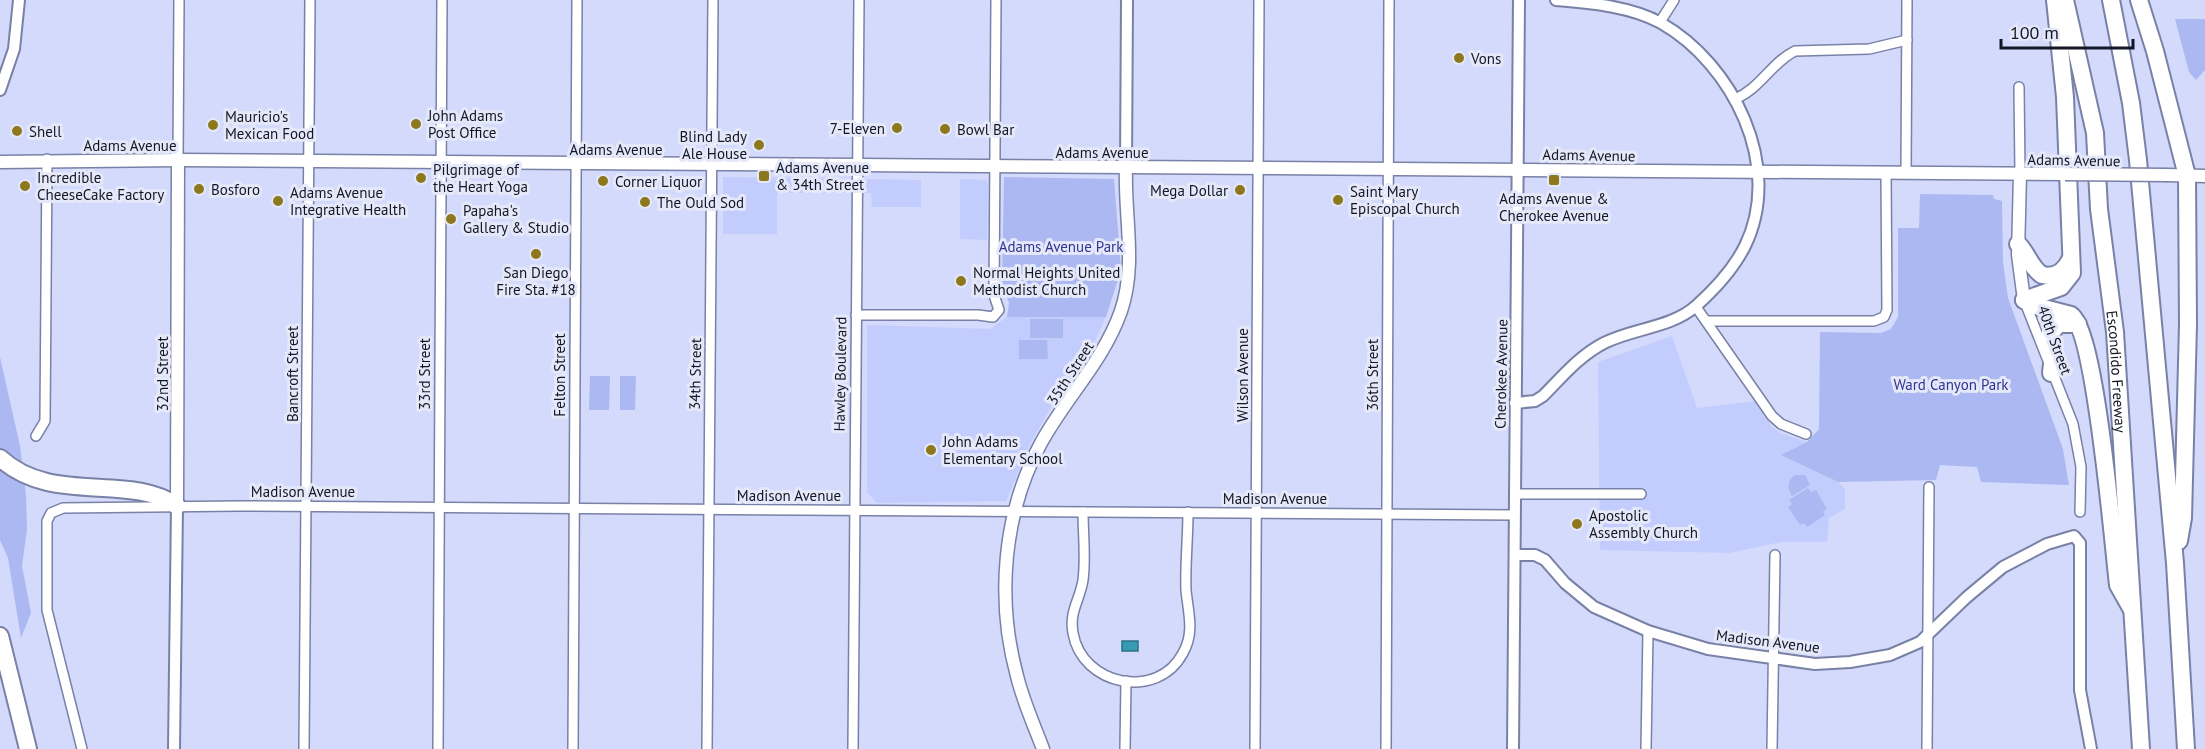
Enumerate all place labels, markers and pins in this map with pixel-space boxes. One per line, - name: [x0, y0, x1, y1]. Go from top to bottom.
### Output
- place label: Vons: [1470, 49, 1501, 68]
- marker: Vons: [1452, 51, 1466, 65]
- place label: John Adams Post Office: [427, 106, 503, 142]
- place label: Mauricio's Mexican Food: [225, 107, 314, 143]
- marker: John Adams Post Office: [409, 117, 423, 131]
- marker: Mauricio's Mexican Food: [206, 118, 220, 132]
- place label: 7-Eleven: [830, 119, 885, 138]
- place label: Bowl Bar: [957, 120, 1014, 139]
- marker: 7-Eleven: [890, 121, 904, 135]
- place label: Shell: [29, 122, 62, 141]
- marker: Bowl Bar: [938, 122, 952, 136]
- marker: Shell: [10, 124, 24, 138]
- place label: Blind Lady Ale House: [680, 127, 747, 163]
- marker: Blind Lady Ale House: [752, 138, 766, 152]
- place label: Adams Avenue & 34th Street: [776, 158, 869, 194]
- place label: Pilgrimage of the Heart Yoga: [433, 160, 528, 196]
- place label: Incredible CheeseCake Factory: [37, 168, 164, 204]
- marker: Adams Avenue & 34th Street: [757, 169, 771, 183]
- marker: Pilgrimage of the Heart Yoga: [414, 171, 428, 185]
- place label: Corner Liquor: [615, 172, 702, 191]
- marker: Adams Avenue & Cherokee Avenue: [1547, 173, 1561, 187]
- marker: Corner Liquor: [596, 174, 610, 188]
- marker: Incredible CheeseCake Factory: [18, 179, 32, 193]
- place label: Bosforo: [211, 180, 260, 199]
- place label: Mega Dollar: [1150, 181, 1228, 200]
- marker: Bosforo: [192, 182, 206, 196]
- place label: Saint Mary Episcopal Church: [1350, 182, 1460, 218]
- place label: Adams Avenue Integrative Health: [290, 183, 406, 219]
- marker: Mega Dollar: [1233, 183, 1247, 197]
- place label: Adams Avenue & Cherokee Avenue: [1499, 189, 1609, 225]
- place label: The Ould Sod: [657, 193, 744, 212]
- marker: Saint Mary Episcopal Church: [1331, 193, 1345, 207]
- marker: Adams Avenue Integrative Health: [271, 194, 285, 208]
- marker: The Ould Sod: [638, 195, 652, 209]
- place label: Papaha's Gallery & Studio: [463, 201, 569, 237]
- marker: Papaha's Gallery & Studio: [444, 212, 458, 226]
- marker: San Diego Fire Sta. #18: [529, 247, 543, 261]
- place label: San Diego Fire Sta. #18: [496, 263, 576, 299]
- place label: Normal Heights United Methodist Church: [973, 263, 1120, 299]
- marker: Normal Heights United Methodist Church: [954, 274, 968, 288]
- place label: John Adams Elementary School: [942, 432, 1063, 468]
- marker: John Adams Elementary School: [924, 443, 938, 457]
- place label: Apostolic Assembly Church: [1589, 506, 1698, 542]
- marker: Apostolic Assembly Church: [1570, 517, 1584, 531]

